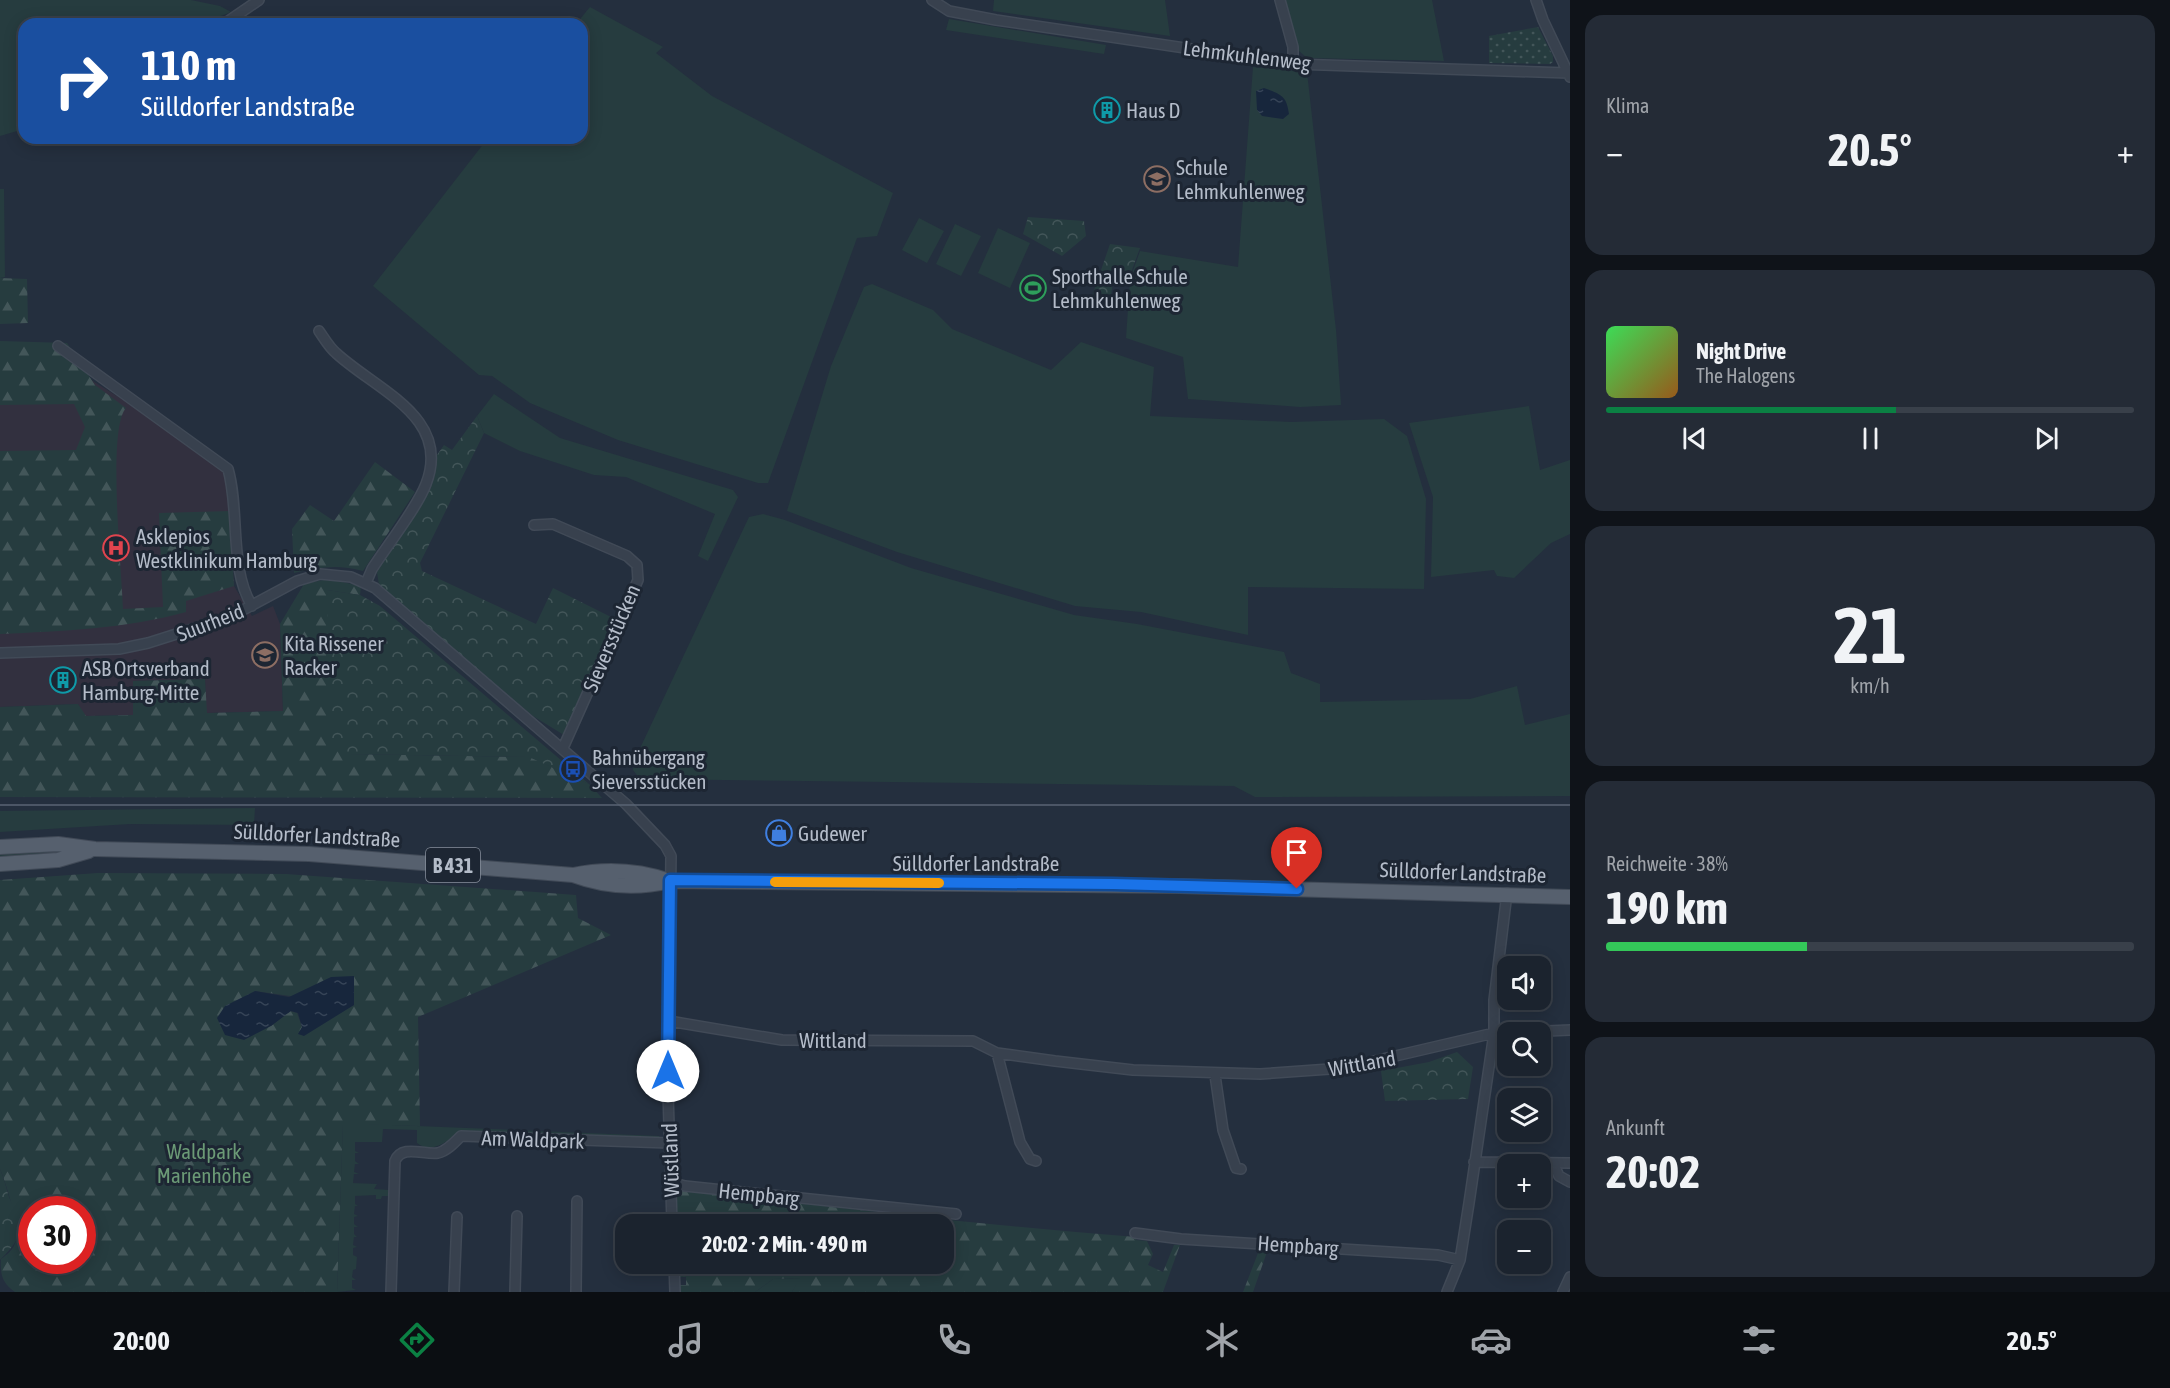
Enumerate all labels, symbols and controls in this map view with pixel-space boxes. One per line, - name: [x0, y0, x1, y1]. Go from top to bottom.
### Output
- street label: Lehmkuhlenweg: [1182, 35, 1312, 75]
- text: 110 m: [141, 41, 236, 89]
- icon: right: [42, 42, 120, 120]
- text: Sülldorfer Landstraße: [141, 91, 355, 122]
- text: Klima: [1606, 94, 1649, 117]
- building icon: Haus D: [1092, 95, 1122, 125]
- place label: Haus D: [1126, 98, 1180, 122]
- text: 20.5°: [1828, 124, 1912, 176]
- text: −: [1606, 132, 1623, 170]
- text: +: [2117, 132, 2134, 170]
- place label: Schule Lehmkuhlenweg: [1176, 155, 1305, 203]
- school or university icon: Schule Lehmkuhlenweg: [1142, 164, 1172, 194]
- place label: Sporthalle Schule Lehmkuhlenweg: [1052, 264, 1188, 312]
- sports icon: Sporthalle Schule Lehmkuhlenweg: [1018, 273, 1048, 303]
- text: Night Drive: [1696, 338, 1786, 364]
- text: The Halogens: [1696, 364, 1795, 387]
- icon: previous: [1678, 422, 1711, 455]
- icon: pause: [1854, 422, 1887, 455]
- icon: next: [2030, 422, 2063, 455]
- place label: Asklepios Westklinikum Hamburg: [136, 524, 317, 572]
- hospital icon: Asklepios Westklinikum Hamburg: [101, 533, 131, 563]
- street label: Sieversstücken: [578, 581, 644, 695]
- text: 21: [1833, 590, 1907, 680]
- street label: Suurheid: [173, 598, 247, 646]
- place label: Kita Rissener Racker: [284, 631, 384, 679]
- school or university icon: Kita Rissener Racker: [250, 640, 280, 670]
- place label: ASB Ortsverband Hamburg-Mitte: [82, 656, 210, 704]
- building icon: ASB Ortsverband Hamburg-Mitte: [48, 665, 78, 695]
- text: km/h: [1850, 674, 1890, 697]
- place label: Bahnübergang Sieversstücken: [592, 745, 706, 793]
- bus stop icon: Bahnübergang Sieversstücken: [558, 754, 588, 784]
- shop icon: Gudewer: [764, 818, 794, 848]
- street label: Sülldorfer Landstraße: [233, 819, 401, 851]
- place label: Gudewer: [798, 821, 867, 845]
- pin: [1271, 827, 1322, 889]
- icon: arrive: [1280, 836, 1313, 869]
- road number: B 431: [426, 848, 480, 882]
- street label: Sülldorfer Landstraße: [893, 851, 1059, 875]
- text: Reichweite · 38%: [1606, 852, 1728, 875]
- street label: Sülldorfer Landstraße: [1379, 857, 1547, 887]
- text: 190 km: [1606, 882, 1728, 934]
- map controls: [1497, 956, 1551, 1274]
- button: sound: [1497, 956, 1551, 1010]
- button: search: [1497, 1022, 1551, 1076]
- street label: Wittland: [799, 1028, 867, 1052]
- position arrow: [636, 1039, 700, 1103]
- street label: Wittland: [1327, 1045, 1397, 1081]
- button: layers: [1497, 1088, 1551, 1142]
- text: Ankunft: [1606, 1116, 1665, 1139]
- street label: Wüstland: [657, 1123, 683, 1197]
- street label: Am Waldpark: [481, 1125, 585, 1153]
- park label: Waldpark Marienhöhe: [157, 1139, 251, 1187]
- text: 20:02: [1606, 1146, 1700, 1198]
- button: +: [1497, 1154, 1551, 1208]
- street label: Hempbarg: [717, 1178, 801, 1210]
- speed limit sign: 30: [18, 1196, 96, 1274]
- button: −: [1497, 1220, 1551, 1274]
- street label: Hempbarg: [1257, 1230, 1339, 1260]
- text: 20:02 · 2 Min. · 490 m: [702, 1231, 867, 1257]
- icon: directions: [396, 1319, 438, 1361]
- icon: music: [665, 1319, 707, 1361]
- icon: phone: [933, 1319, 975, 1361]
- icon: climate: [1201, 1319, 1243, 1361]
- icon: car: [1470, 1319, 1512, 1361]
- icon: filters: [1738, 1319, 1780, 1361]
- text: 20:00: [113, 1325, 170, 1356]
- text: 20.5°: [2006, 1325, 2057, 1356]

